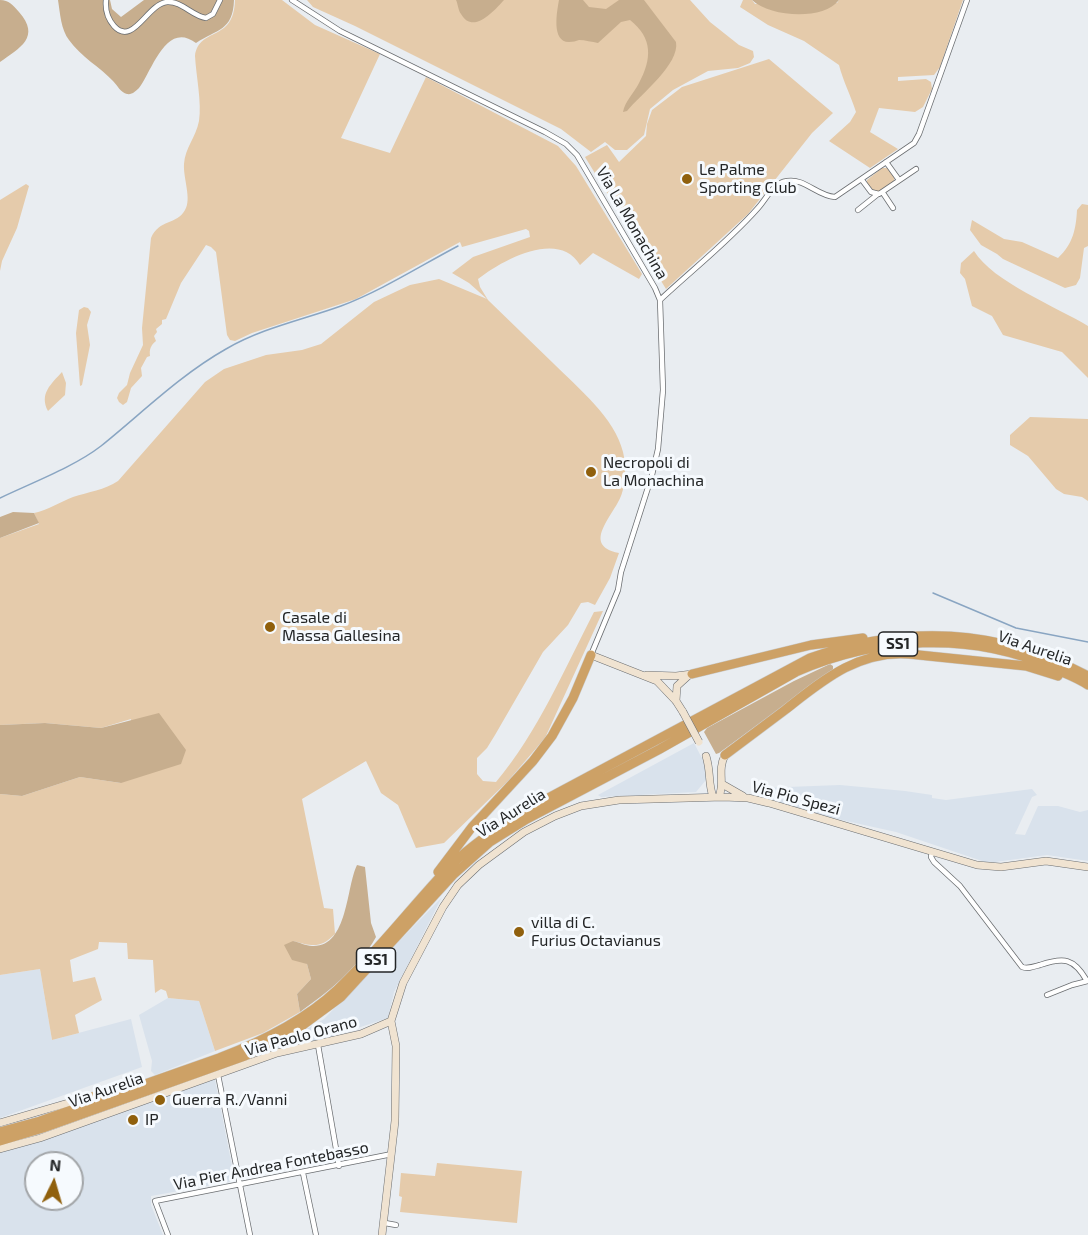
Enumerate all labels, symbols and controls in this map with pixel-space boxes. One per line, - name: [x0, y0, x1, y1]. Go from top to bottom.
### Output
- place label: Le Palme Sporting Club: [699, 160, 797, 198]
- street label: Via La Monachina: [592, 163, 672, 283]
- marker: Le Palme Sporting Club: [680, 172, 694, 186]
- place label: Necropoli di La Monachina: [603, 453, 704, 491]
- marker: Necropoli di La Monachina: [584, 465, 598, 479]
- place label: Casale di Massa Gallesina: [282, 608, 401, 646]
- marker: Casale di Massa Gallesina: [263, 620, 277, 634]
- street label: Via Aurelia: [995, 626, 1075, 670]
- road number: SS1: [878, 632, 918, 656]
- street label: Via Pio Spezi: [750, 777, 842, 819]
- street label: Via Aurelia: [473, 784, 549, 842]
- place label: villa di C. Furius Octavianus: [531, 913, 661, 951]
- marker: villa di C. Furius Octavianus: [512, 925, 526, 939]
- road number: SS1: [356, 948, 395, 972]
- street label: Via Paolo Orano: [243, 1012, 359, 1060]
- street label: Via Aurelia: [66, 1068, 146, 1112]
- place label: Guerra R./Vanni: [172, 1090, 287, 1110]
- marker: Guerra R./Vanni: [153, 1093, 167, 1107]
- place label: IP: [145, 1110, 159, 1130]
- marker: IP: [126, 1113, 140, 1127]
- street label: Via Pier Andrea Fontebasso: [172, 1138, 370, 1194]
- north arrow: [24, 1151, 84, 1211]
- text: N: [49, 1155, 62, 1175]

